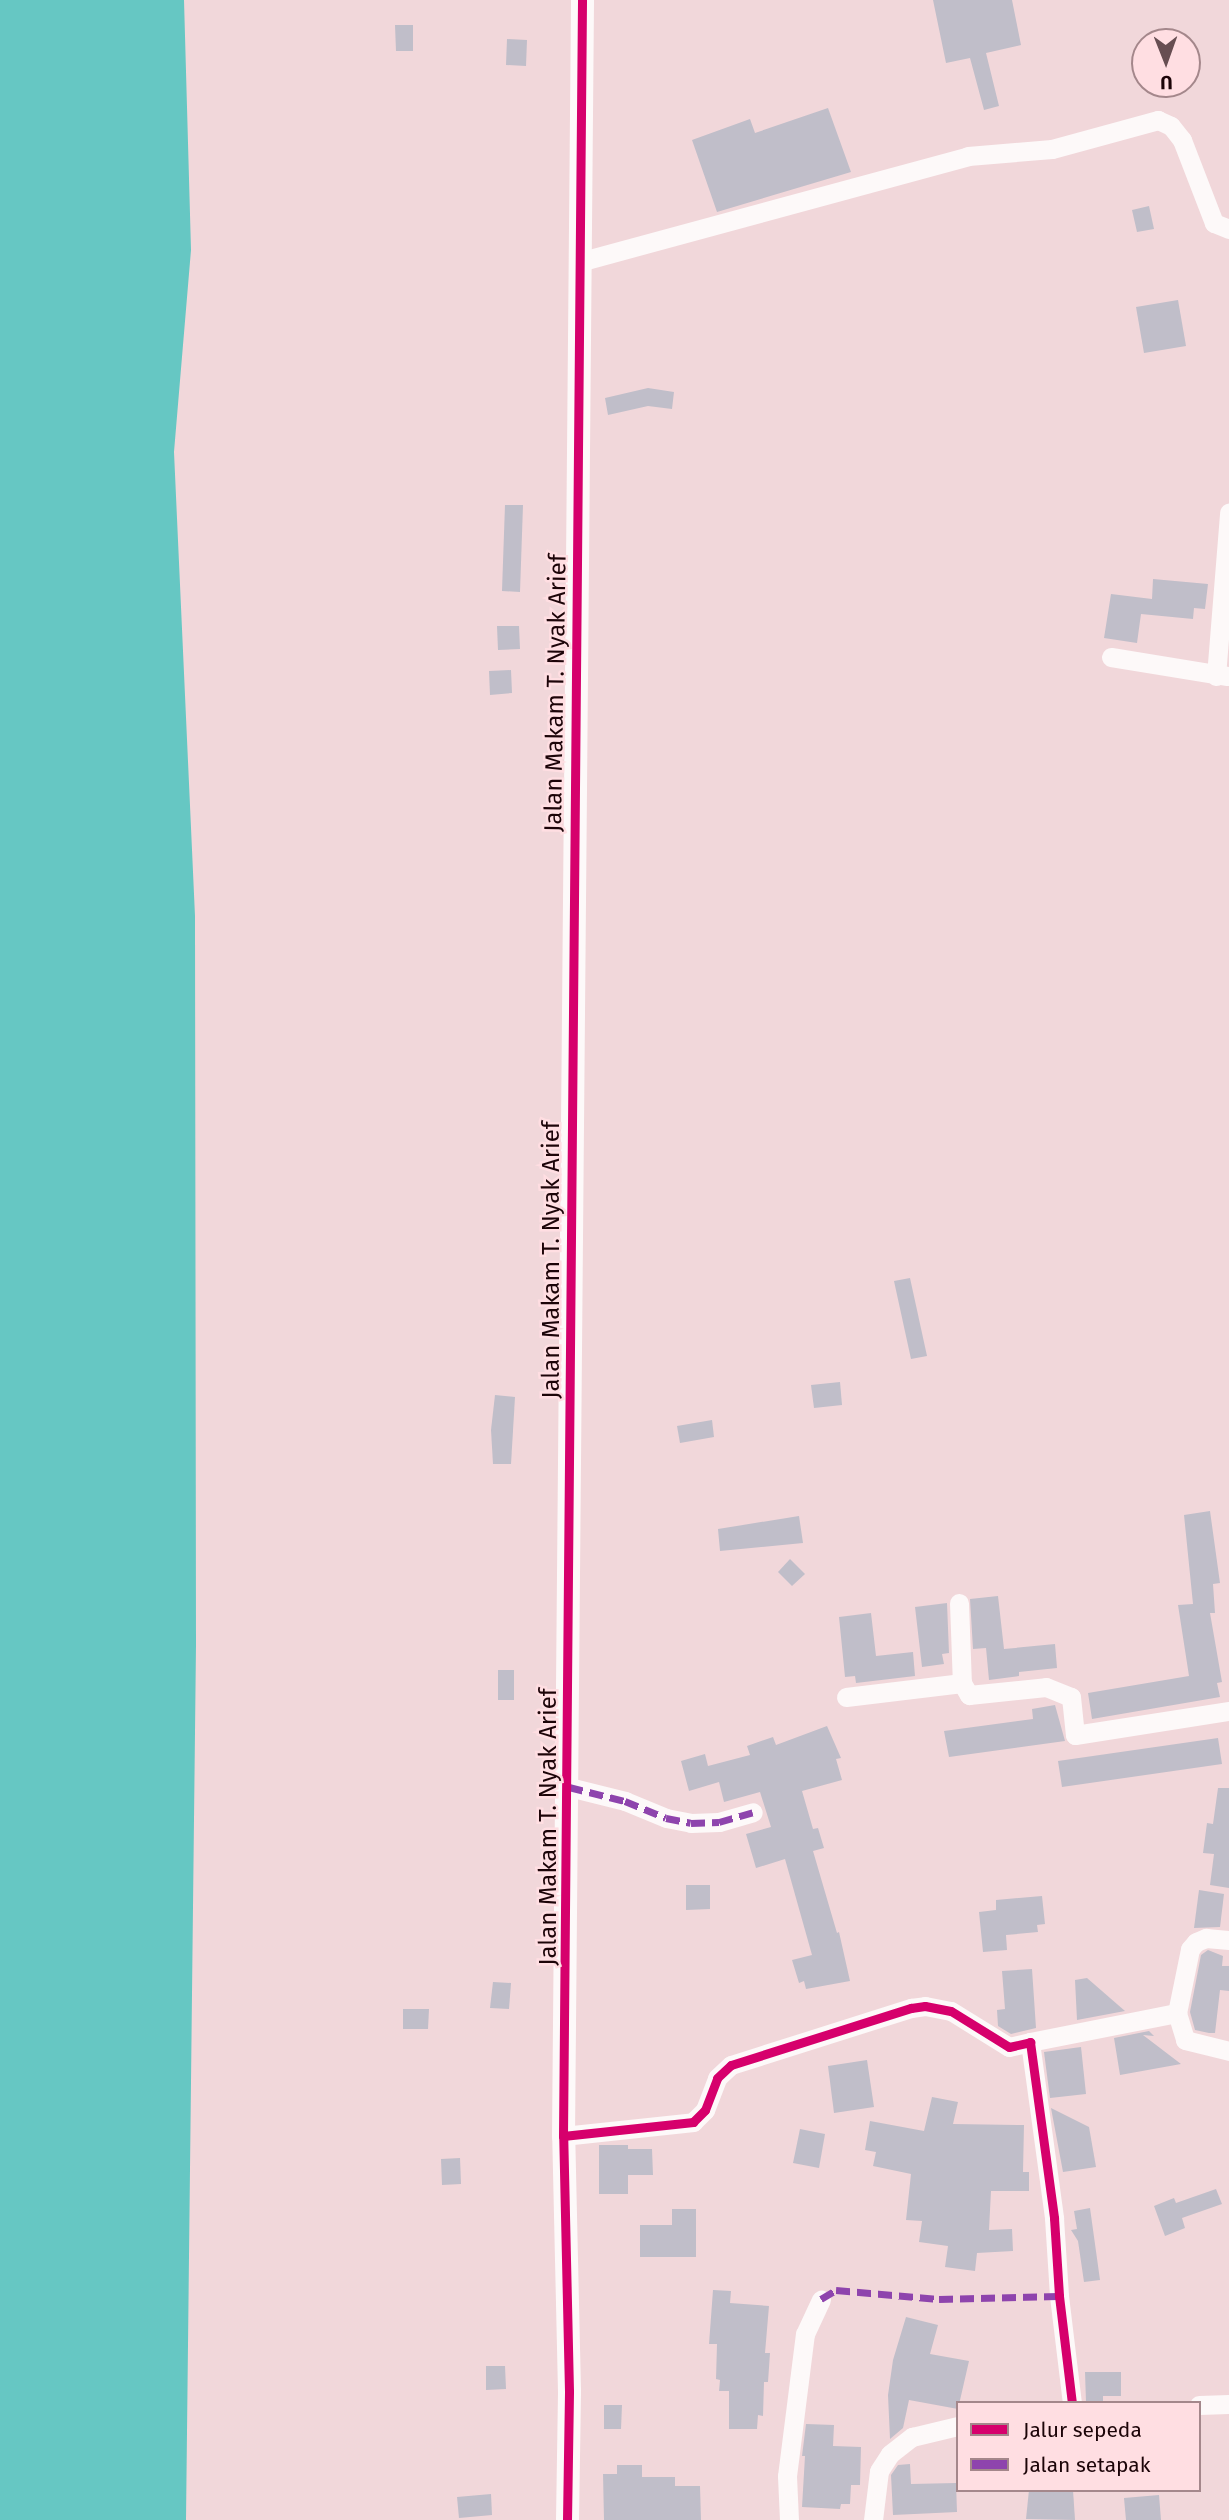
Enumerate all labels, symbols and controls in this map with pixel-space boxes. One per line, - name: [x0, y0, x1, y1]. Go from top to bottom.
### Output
- north arrow: [1131, 28, 1201, 98]
- text: U: [1160, 71, 1173, 94]
- street label: Jalan Makam T. Nyak Arief: [539, 554, 573, 832]
- street label: Jalan Makam T. Nyak Arief: [538, 1121, 566, 1399]
- street label: Jalan Makam T. Nyak Arief: [535, 1688, 563, 1966]
- legend: [956, 2401, 1201, 2492]
- text: Jalur sepeda: [1023, 2417, 1142, 2443]
- text: Jalan setapak: [1023, 2452, 1151, 2478]

